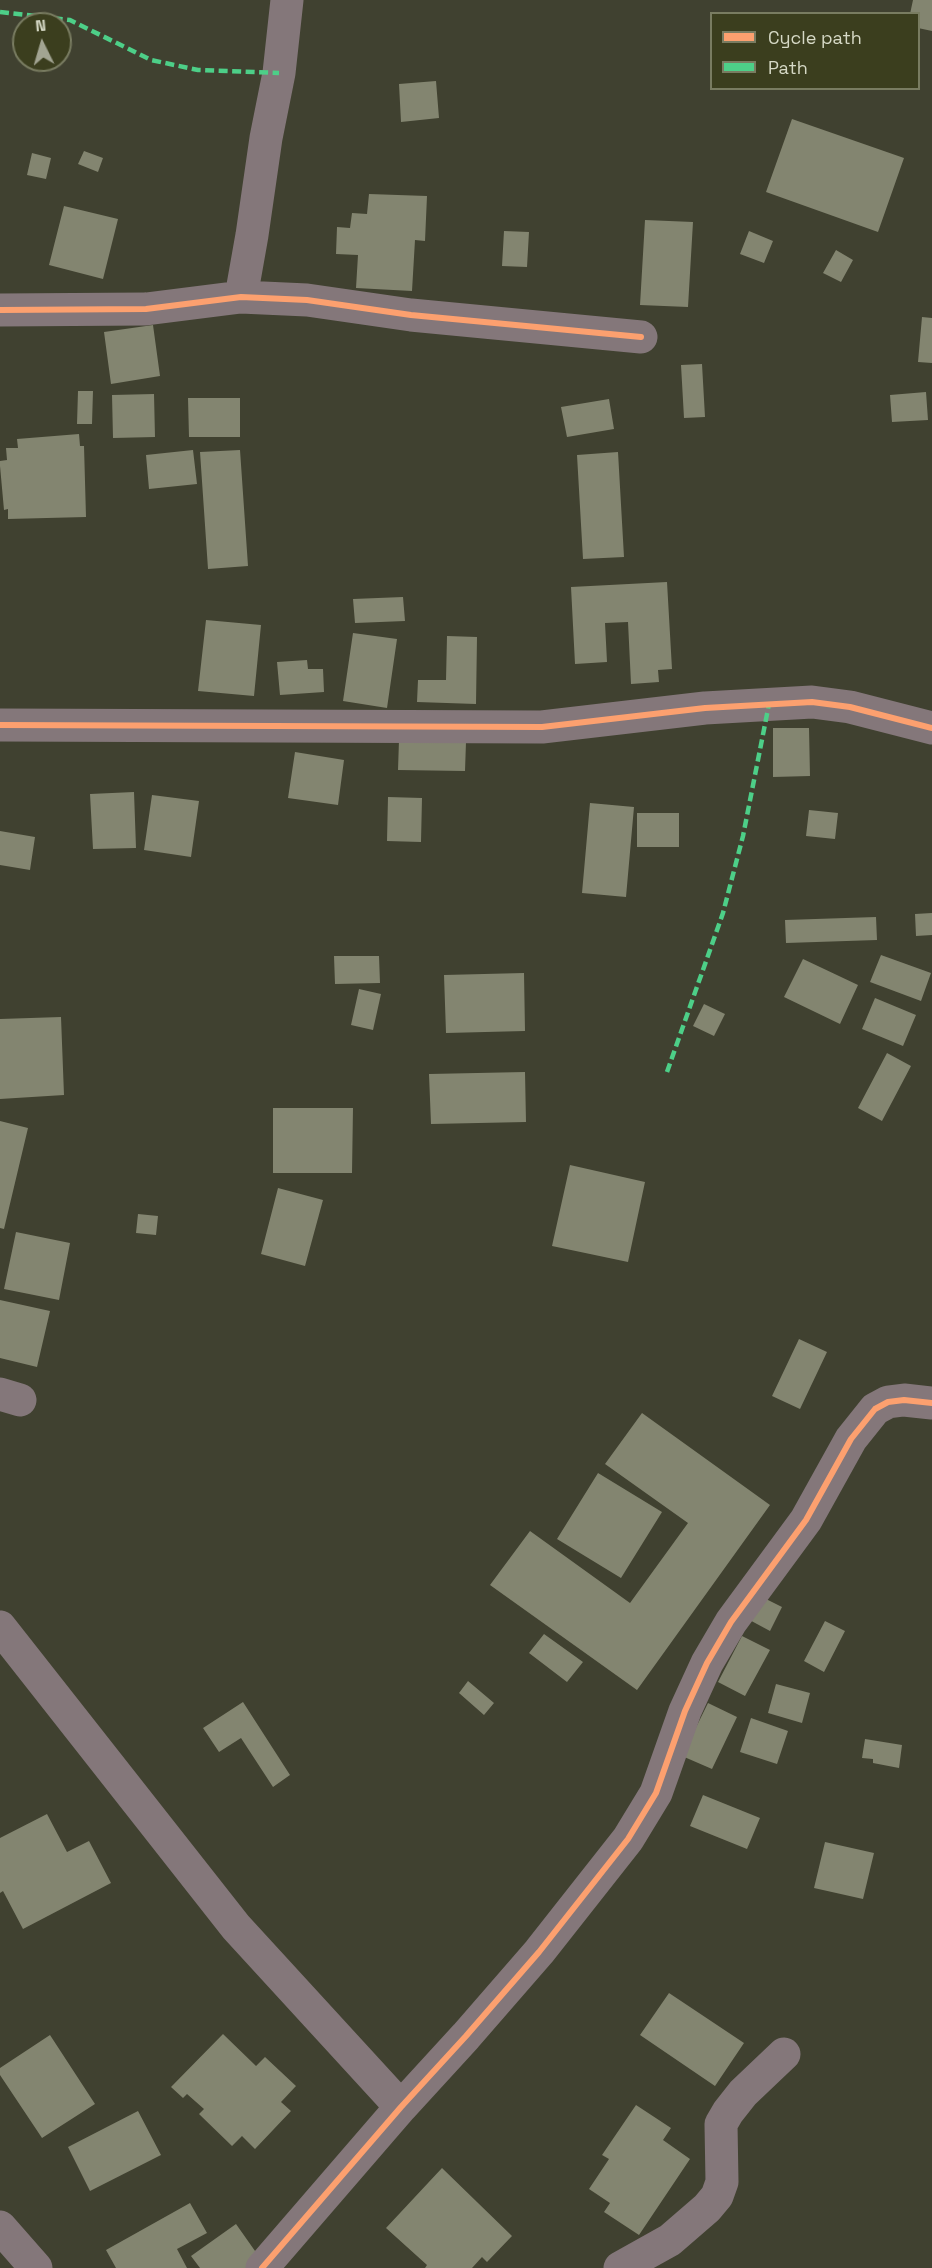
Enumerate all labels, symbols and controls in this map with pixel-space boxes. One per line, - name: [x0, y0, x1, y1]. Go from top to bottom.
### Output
- north arrow: [12, 12, 72, 72]
- legend: [710, 12, 920, 90]
- text: N: [34, 15, 47, 36]
- text: Cycle path: [768, 26, 862, 49]
- text: Path: [768, 56, 808, 79]

